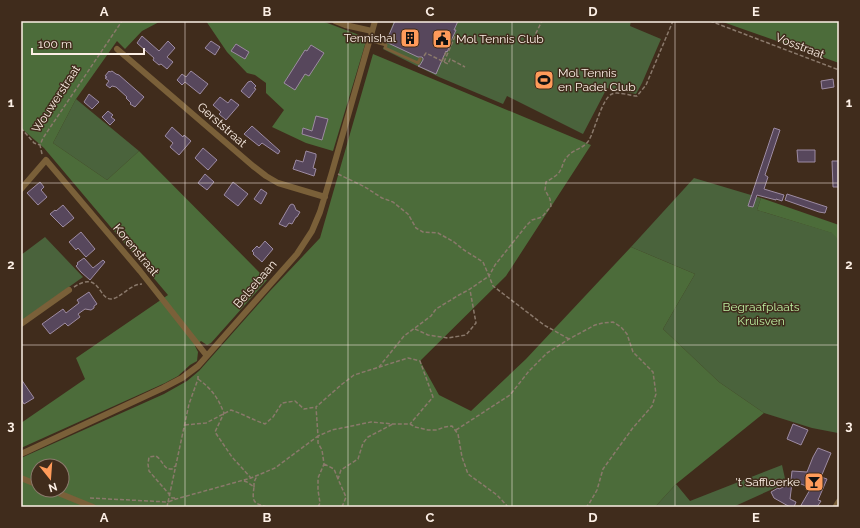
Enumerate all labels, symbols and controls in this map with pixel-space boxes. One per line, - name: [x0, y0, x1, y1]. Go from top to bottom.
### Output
- text: A: [100, 4, 109, 19]
- text: B: [263, 4, 272, 19]
- text: C: [426, 4, 435, 19]
- text: D: [588, 4, 598, 19]
- text: E: [752, 4, 760, 19]
- building icon: Tennishal: [399, 27, 421, 49]
- public building icon: Mol Tennis Club: [431, 28, 453, 50]
- scale bar: [32, 30, 144, 56]
- street label: Vosstraat: [774, 30, 826, 62]
- place label: Tennishal: [344, 31, 397, 45]
- place label: Mol Tennis Club: [456, 32, 544, 46]
- text: 100 m: [38, 37, 72, 51]
- street label: Wouwerstraat: [29, 63, 83, 135]
- place label: Mol Tennis en Padel Club: [558, 66, 636, 94]
- sports icon: Mol Tennis en Padel Club: [533, 69, 555, 91]
- text: 1: [8, 95, 15, 110]
- text: 1: [846, 95, 853, 110]
- street label: Gerststraat: [194, 100, 250, 150]
- street label: Korenstraat: [110, 221, 162, 279]
- text: 2: [7, 257, 15, 272]
- street label: Belsebaan: [230, 257, 280, 311]
- text: 2: [845, 257, 853, 272]
- park label: Begraafplaats Kruisven: [722, 300, 800, 328]
- text: 3: [7, 418, 15, 433]
- text: 3: [845, 418, 853, 433]
- north arrow: [30, 458, 70, 498]
- bar icon: 't Saffloerke: [803, 471, 825, 493]
- place label: 't Saffloerke: [735, 475, 800, 489]
- text: N: [47, 480, 59, 495]
- text: A: [100, 510, 109, 525]
- text: B: [263, 510, 272, 525]
- text: C: [426, 510, 435, 525]
- text: D: [588, 510, 598, 525]
- text: E: [752, 510, 760, 525]

